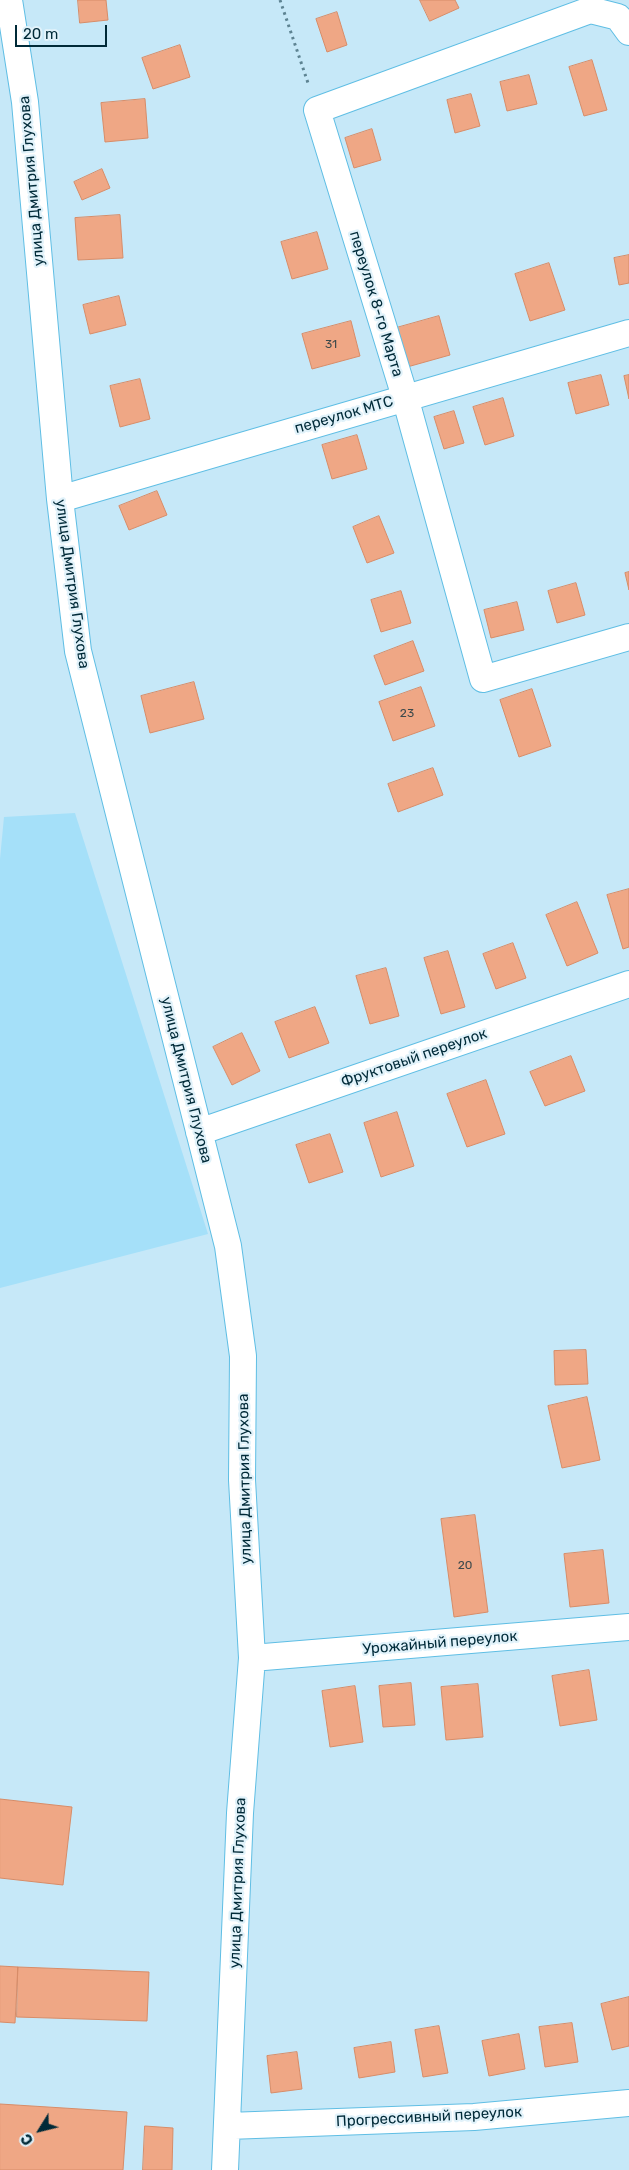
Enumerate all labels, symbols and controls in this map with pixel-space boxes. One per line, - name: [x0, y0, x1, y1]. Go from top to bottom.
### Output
- scale bar: [18, 15, 110, 47]
- text: 20 m: [23, 25, 58, 43]
- street label: улица Дмитрия Глухова: [16, 95, 48, 267]
- street label: переулок 8-го Марта: [345, 229, 407, 379]
- house number: 31: [325, 338, 337, 352]
- street label: переулок МТС: [293, 392, 395, 438]
- street label: улица Дмитрия Глухова: [51, 498, 93, 670]
- house number: 23: [400, 707, 414, 721]
- street label: улица Дмитрия Глухова: [157, 995, 215, 1165]
- street label: Фруктовый переулок: [339, 1025, 489, 1091]
- street label: улица Дмитрия Глухова: [235, 1393, 255, 1565]
- house number: 20: [458, 1559, 472, 1573]
- street label: Урожайный переулок: [362, 1627, 518, 1659]
- street label: улица Дмитрия Глухова: [226, 1797, 250, 1969]
- street label: Прогрессивный переулок: [336, 2103, 522, 2131]
- north arrow: [15, 2105, 65, 2155]
- text: С: [18, 2130, 37, 2148]

